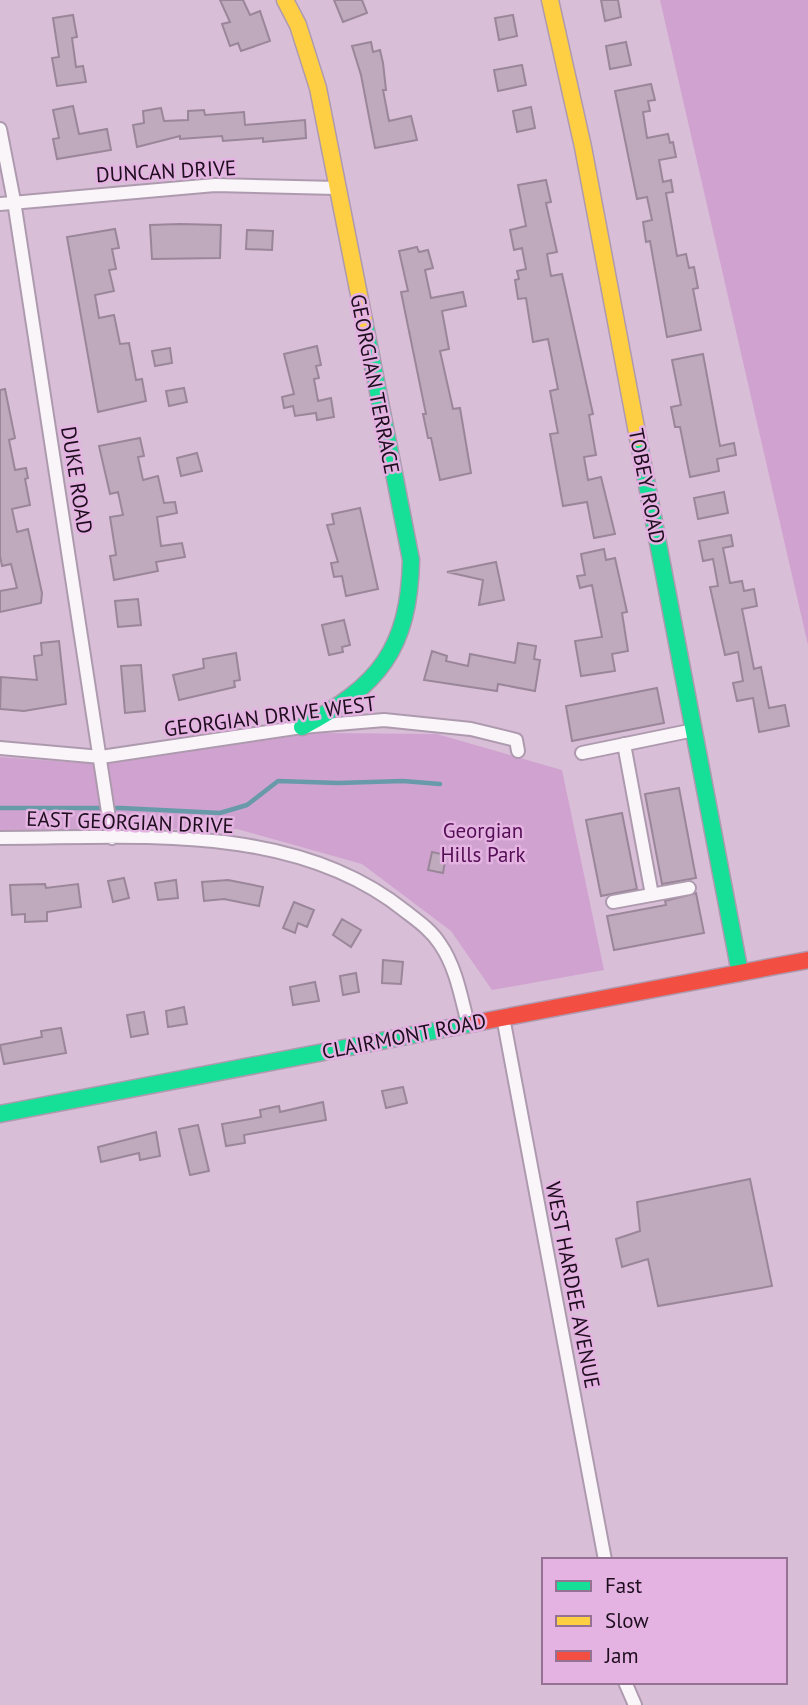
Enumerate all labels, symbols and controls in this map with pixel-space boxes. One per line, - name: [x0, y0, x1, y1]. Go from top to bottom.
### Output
- street label: DUNCAN DRIVE: [95, 154, 237, 188]
- street label: GEORGIAN TERRACE: [344, 292, 406, 476]
- street label: DUKE ROAD: [55, 424, 99, 536]
- street label: TOBEY ROAD: [623, 426, 671, 546]
- street label: GEORGIAN DRIVE WEST: [163, 690, 378, 742]
- street label: EAST GEORGIAN DRIVE: [26, 805, 234, 839]
- park label: Georgian Hills Park: [440, 817, 526, 868]
- street label: CLAIRMONT ROAD: [320, 1007, 488, 1065]
- street label: WEST HARDEE AVENUE: [540, 1179, 606, 1391]
- legend: [542, 1558, 787, 1684]
- text: Fast: [605, 1572, 642, 1599]
- text: Slow: [605, 1607, 649, 1634]
- text: Jam: [604, 1642, 639, 1669]

